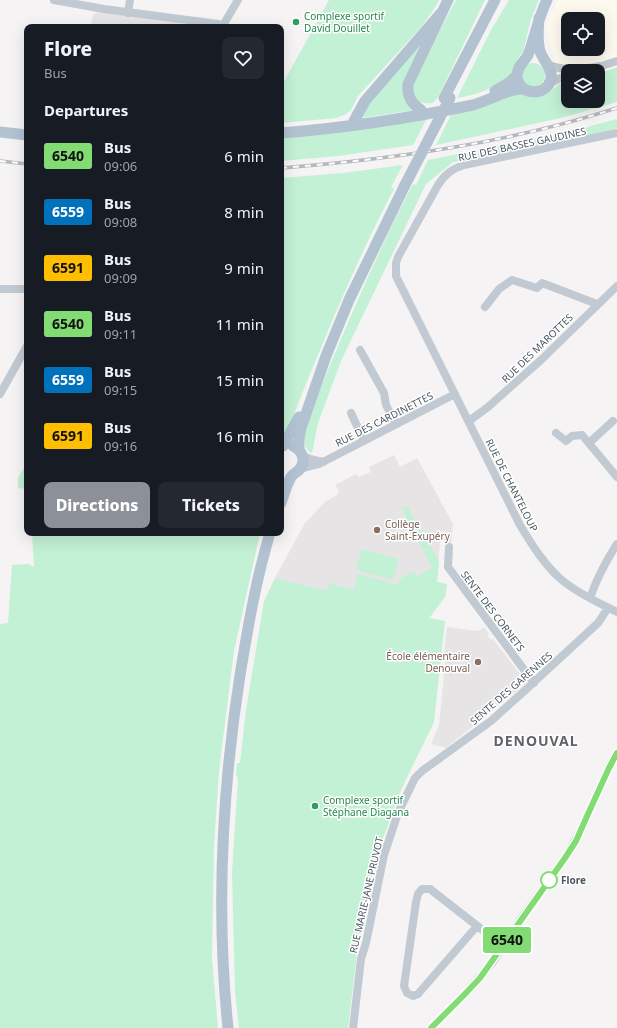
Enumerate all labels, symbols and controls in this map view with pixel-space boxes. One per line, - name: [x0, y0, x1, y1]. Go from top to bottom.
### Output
- place label: Complexe sportif David Douillet: [304, 9, 385, 35]
- map controls: [561, 12, 605, 108]
- button: locate: [561, 12, 605, 56]
- marker: Complexe sportif David Douillet: [291, 17, 301, 27]
- text: Flore: [44, 36, 92, 62]
- button: heart: [222, 37, 264, 79]
- text: Bus: [44, 64, 67, 82]
- button: layers: [561, 64, 605, 108]
- text: Departures: [44, 100, 128, 120]
- street label: RUE DES BASSES GAUDINES: [457, 123, 588, 164]
- text: Bus: [104, 137, 131, 157]
- text: 6540: [52, 146, 84, 165]
- text: 6 min: [224, 146, 264, 166]
- text: 09:06: [104, 157, 137, 175]
- text: Bus: [104, 193, 131, 213]
- text: 6559: [52, 202, 84, 221]
- text: 8 min: [224, 202, 264, 222]
- text: 09:08: [104, 213, 137, 231]
- text: Bus: [104, 249, 131, 269]
- text: 6591: [52, 258, 84, 277]
- text: 9 min: [224, 258, 264, 278]
- text: 09:09: [104, 269, 137, 287]
- text: Bus: [104, 305, 131, 325]
- street label: RUE DES MAROTTES: [498, 310, 576, 386]
- text: 6540: [52, 314, 84, 333]
- text: 11 min: [216, 314, 264, 334]
- text: 09:11: [104, 325, 137, 343]
- text: Bus: [104, 361, 131, 381]
- text: 6559: [52, 370, 84, 389]
- text: 15 min: [216, 370, 264, 390]
- text: 09:15: [104, 381, 137, 399]
- street label: RUE DES CARDINETTES: [333, 388, 436, 450]
- text: Bus: [104, 417, 131, 437]
- text: 6591: [52, 426, 84, 445]
- text: 16 min: [216, 426, 264, 446]
- street label: RUE DE CHANTELOUP: [483, 436, 541, 534]
- text: 09:16: [104, 437, 137, 455]
- button: Directions: [44, 482, 150, 528]
- button: Tickets: [158, 482, 264, 528]
- place label: Collège Saint-Exupéry: [385, 517, 451, 543]
- marker: Collège Saint-Exupéry: [372, 525, 382, 535]
- street label: SENTE DES CORNETS: [458, 568, 528, 655]
- street label: SENTE DES GARENNES: [467, 648, 556, 728]
- place label: École élémentaire Denouval: [386, 649, 470, 675]
- marker: École élémentaire Denouval: [473, 657, 483, 667]
- district label: DENOUVAL: [493, 731, 579, 750]
- place label: Complexe sportif Stéphane Diagana: [323, 793, 409, 819]
- marker: Complexe sportif Stéphane Diagana: [310, 801, 320, 811]
- street label: RUE MARIE-JANE PRUVOT: [346, 835, 386, 955]
- marker: Flore: [540, 871, 558, 889]
- place label: Flore: [561, 873, 586, 887]
- line badge: 6540: [479, 927, 535, 953]
- text: 6540: [491, 930, 523, 949]

